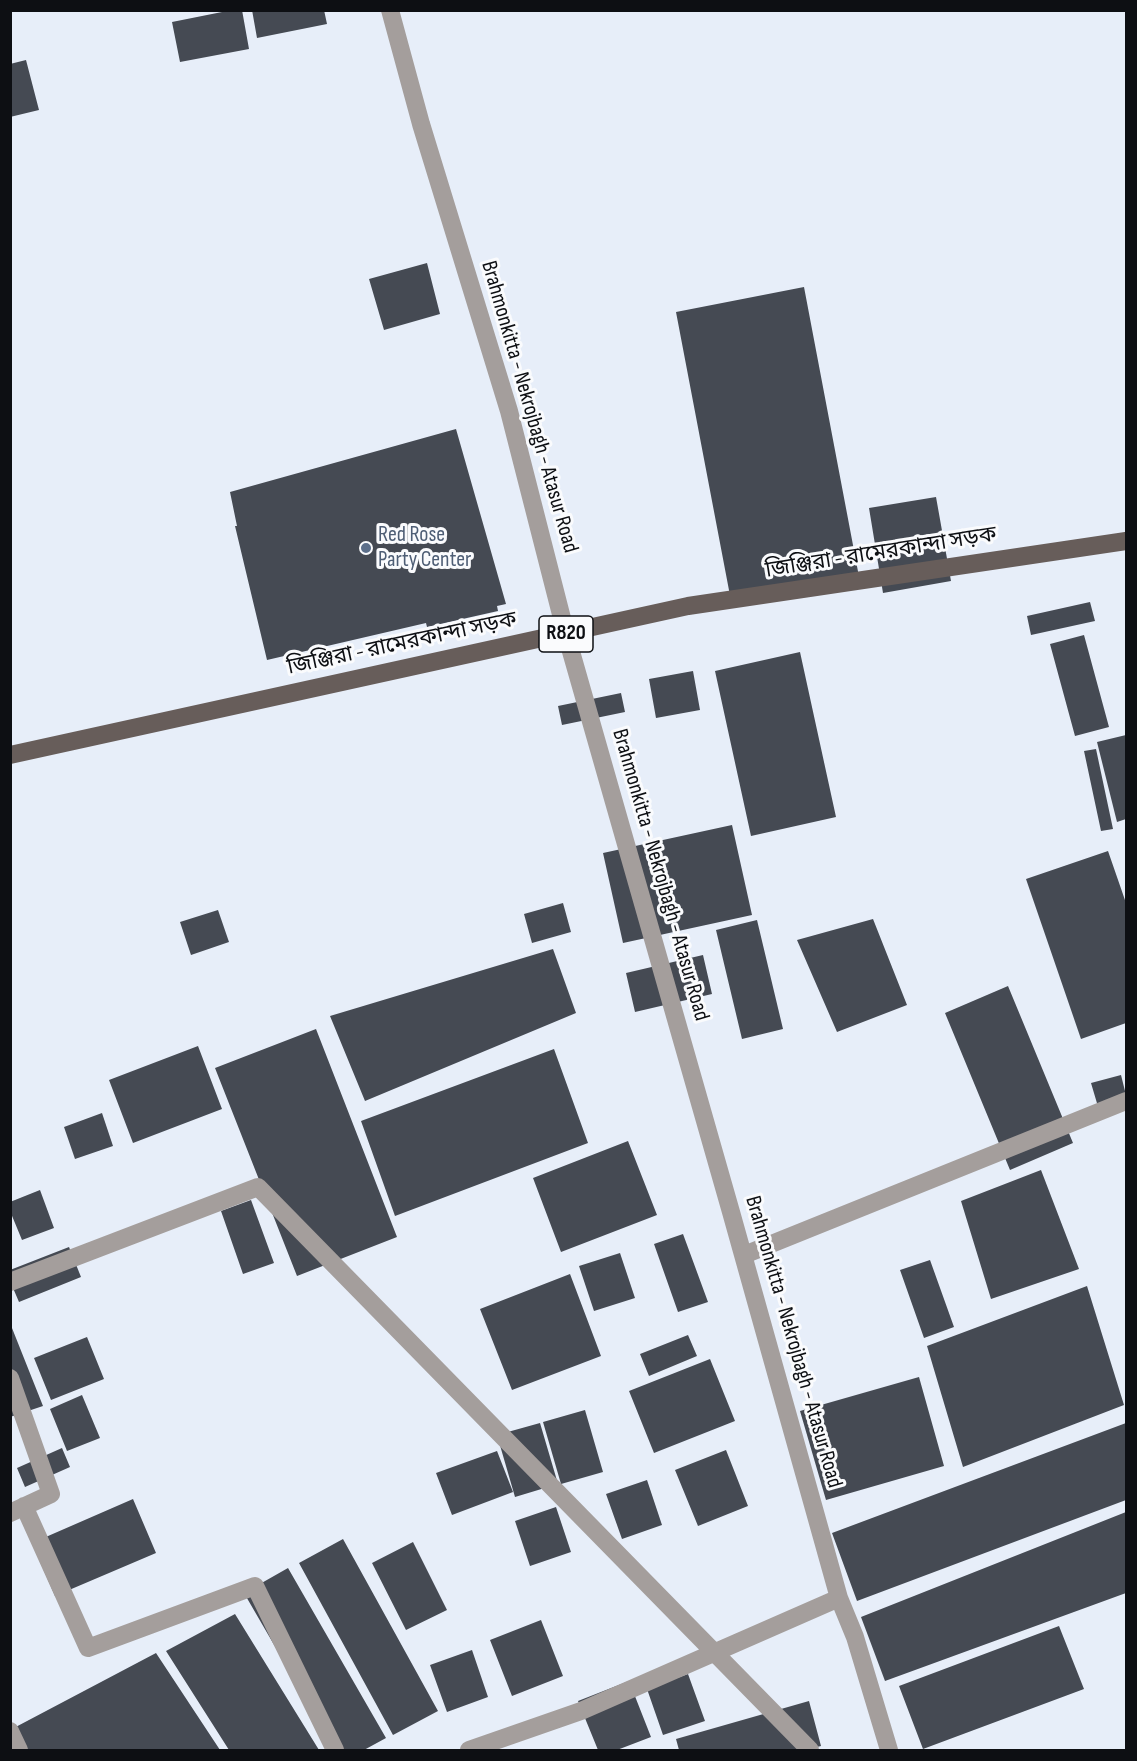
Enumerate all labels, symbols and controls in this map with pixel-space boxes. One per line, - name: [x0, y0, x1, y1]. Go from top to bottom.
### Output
- street label: Brahmonkitta - Nekrojbagh - Atasur Road: [475, 258, 583, 556]
- place label: Red Rose Party Center: [378, 522, 471, 574]
- street label: জিঞ্জিরা - রামেরকান্দা সড়ক: [763, 522, 999, 584]
- marker: Red Rose Party Center: [359, 541, 373, 555]
- street label: জিঞ্জিরা - রামেরকান্দা সড়ক: [285, 607, 519, 681]
- road number: R820: [539, 616, 593, 652]
- street label: Brahmonkitta - Nekrojbagh - Atasur Road: [606, 726, 714, 1024]
- street label: Brahmonkitta - Nekrojbagh - Atasur Road: [739, 1193, 847, 1491]

